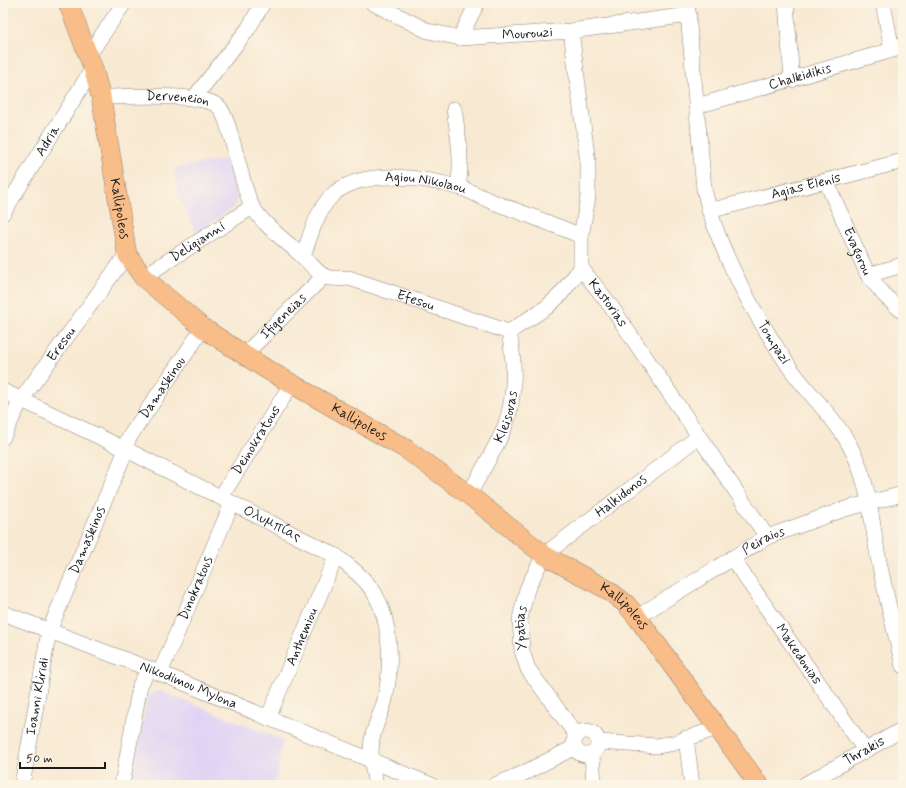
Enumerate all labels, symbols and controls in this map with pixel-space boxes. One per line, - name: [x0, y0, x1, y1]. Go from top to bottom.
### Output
- street label: Mourouzi: [501, 23, 553, 44]
- street label: Chalkidikis: [767, 59, 833, 94]
- street label: Derveneion: [146, 87, 212, 110]
- street label: Adria: [31, 121, 64, 160]
- street label: Agiou Nikolaou: [384, 168, 469, 198]
- street label: Agias Elenis: [769, 168, 843, 204]
- street label: Kallipoleos: [106, 177, 133, 241]
- street label: Deligianni: [167, 218, 229, 266]
- street label: Evagorou: [839, 224, 876, 278]
- street label: Kastorias: [584, 275, 632, 331]
- street label: Efesou: [394, 286, 437, 315]
- street label: Ifigeneias: [256, 289, 311, 343]
- street label: Tompazi: [753, 317, 794, 368]
- street label: Eresou: [43, 323, 80, 365]
- street label: Damaskinou: [135, 353, 190, 422]
- street label: Kleisovas: [490, 390, 522, 446]
- street label: Kallipoleos: [328, 399, 391, 445]
- street label: Deinokratous: [228, 402, 285, 478]
- street label: Halkidonos: [591, 470, 651, 522]
- street label: Ολυμπίας: [240, 501, 304, 546]
- street label: Damaskinos: [65, 503, 110, 577]
- street label: Peiraios: [739, 522, 787, 559]
- street label: Dinokratous: [174, 553, 218, 623]
- street label: Kallipoleos: [597, 578, 653, 634]
- street label: Ypatias: [511, 604, 532, 651]
- street label: Anthemiou: [282, 605, 322, 669]
- street label: Makedonias: [771, 620, 826, 688]
- street label: Ioanni Kliridi: [22, 656, 53, 737]
- street label: Nikodimou Mylona: [137, 657, 240, 713]
- street label: Thrakis: [840, 732, 888, 770]
- scale bar: [20, 744, 105, 770]
- text: 50 m: [26, 751, 53, 767]

